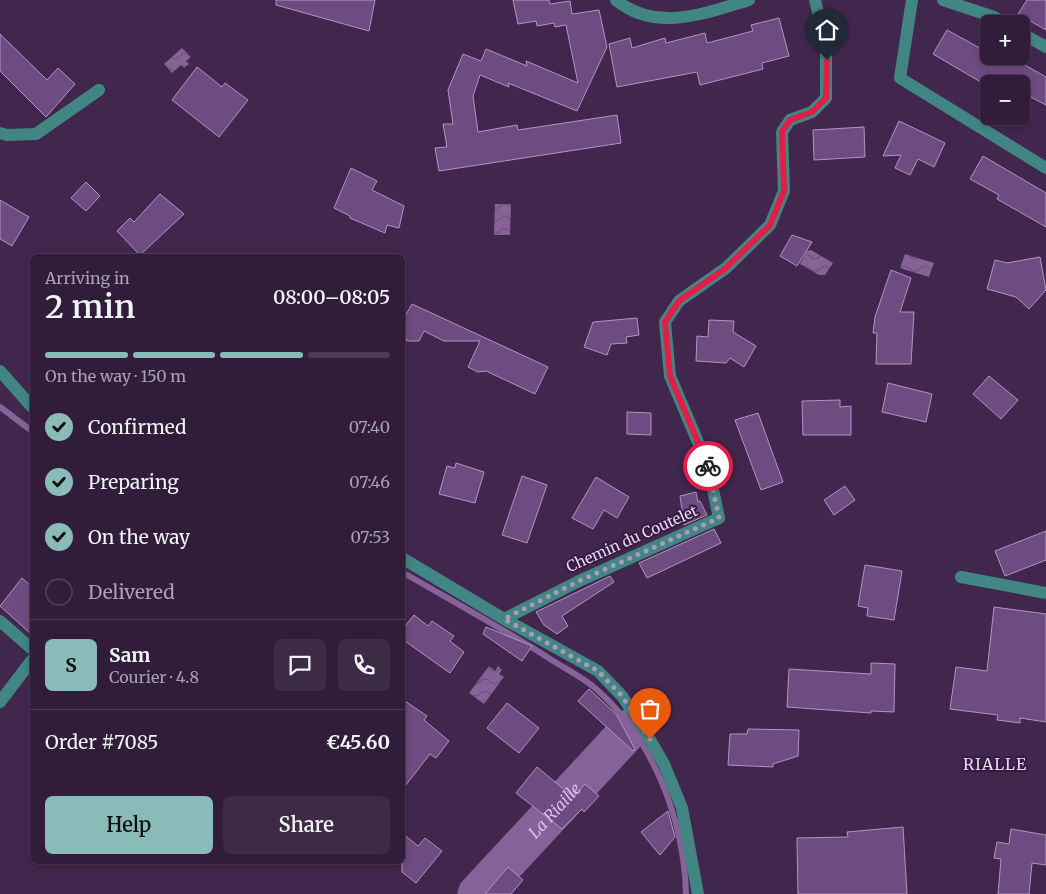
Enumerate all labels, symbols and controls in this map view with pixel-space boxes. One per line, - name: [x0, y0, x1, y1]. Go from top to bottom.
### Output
- pin: [806, 9, 848, 60]
- map controls: [980, 15, 1030, 125]
- button: +: [980, 15, 1030, 65]
- icon: home: [813, 16, 841, 44]
- button: −: [980, 75, 1030, 125]
- text: Arriving in: [45, 268, 130, 288]
- text: 08:00–08:05: [273, 285, 390, 309]
- text: 2 min: [45, 287, 135, 327]
- text: On the way · 150 m: [45, 366, 186, 386]
- icon: check: [45, 413, 73, 441]
- text: Confirmed: [88, 415, 186, 439]
- text: 07:40: [349, 417, 390, 437]
- courier: [683, 441, 733, 491]
- icon: bike: [694, 452, 722, 480]
- icon: check: [45, 468, 73, 496]
- text: Preparing: [88, 470, 179, 494]
- text: 07:46: [349, 472, 390, 492]
- street label: Chemin du Coutelet: [563, 501, 701, 576]
- icon: check: [45, 523, 73, 551]
- text: On the way: [88, 525, 190, 549]
- text: 07:53: [350, 527, 390, 547]
- text: Delivered: [88, 580, 175, 604]
- button: chat: [274, 639, 326, 691]
- button: phone: [338, 639, 390, 691]
- text: Sam: [109, 643, 150, 667]
- text: S: [65, 653, 77, 677]
- text: Courier · 4.8: [109, 667, 199, 687]
- pin: [629, 688, 671, 739]
- icon: bag: [636, 695, 664, 723]
- text: Order #7085: [45, 730, 158, 754]
- text: €45.60: [326, 730, 390, 754]
- district label: RIALLE: [963, 754, 1027, 774]
- water label: La Riaille: [524, 779, 585, 842]
- button: Help: [45, 796, 213, 854]
- button: Share: [223, 796, 390, 854]

